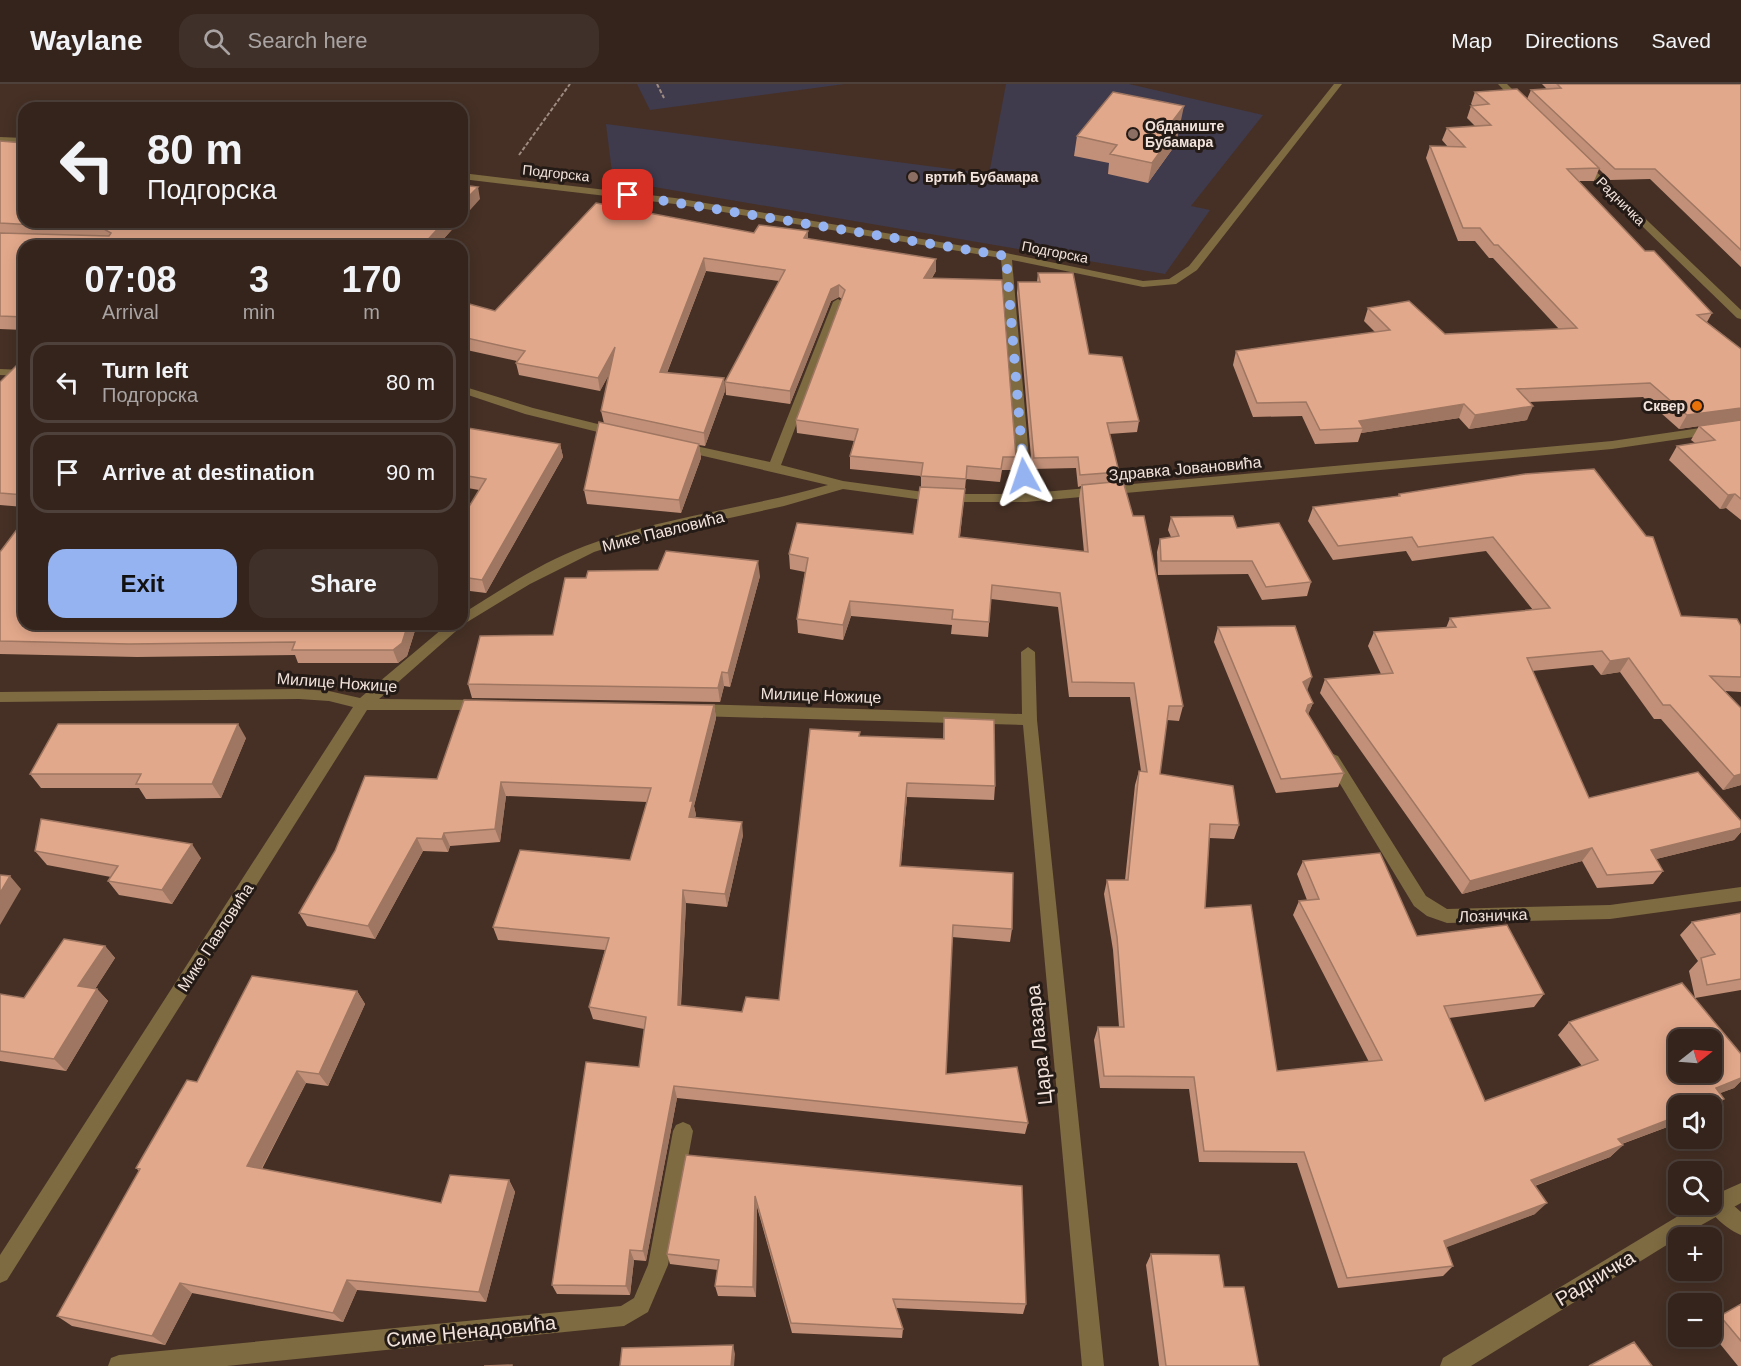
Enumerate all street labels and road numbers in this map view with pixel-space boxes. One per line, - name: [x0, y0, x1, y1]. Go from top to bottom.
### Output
- street label: Подгорска: [522, 162, 591, 184]
- street label: Радничка: [1593, 173, 1649, 229]
- street label: Подгорска: [1020, 238, 1090, 266]
- street label: Здравка Јовановића: [1108, 453, 1262, 484]
- street label: Мике Павловића: [600, 508, 726, 555]
- street label: Милице Ножице: [276, 670, 398, 695]
- street label: Милице Ножице: [760, 685, 882, 706]
- street label: Мике Павловића: [174, 880, 257, 994]
- street label: Лозничка: [1458, 906, 1528, 925]
- street label: Цара Лазара: [1022, 983, 1056, 1106]
- street label: Радничка: [1551, 1245, 1639, 1310]
- street label: Симе Ненадовића: [385, 1311, 558, 1351]

